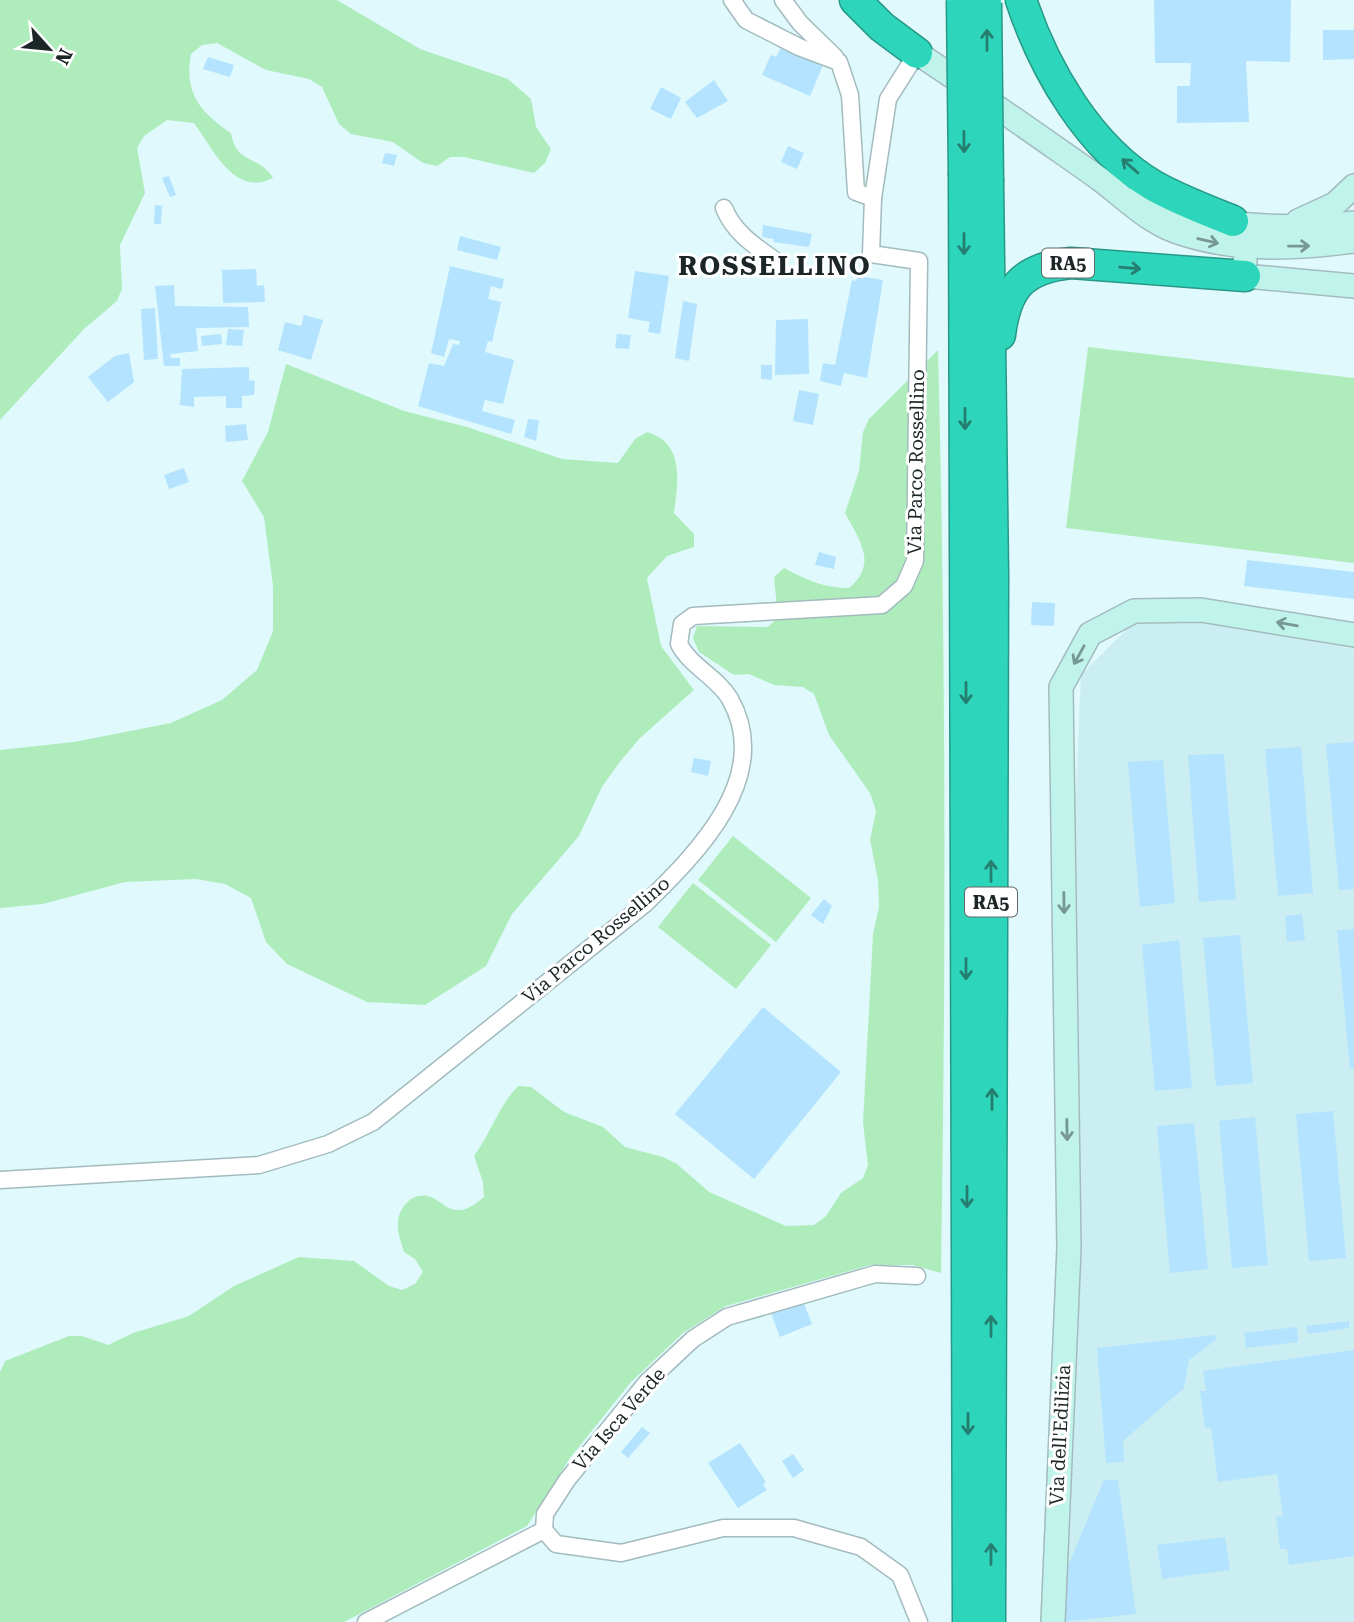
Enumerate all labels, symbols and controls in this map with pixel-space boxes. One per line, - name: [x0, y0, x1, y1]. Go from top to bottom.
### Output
- north arrow: [14, 14, 84, 84]
- one-way arrow: [980, 29, 993, 52]
- text: N: [50, 45, 77, 69]
- one-way arrow: [957, 130, 971, 153]
- one-way arrow: [1121, 158, 1139, 174]
- one-way arrow: [957, 232, 971, 255]
- one-way arrow: [1196, 234, 1219, 248]
- one-way arrow: [1288, 240, 1311, 253]
- road number: RA5: [1042, 248, 1094, 278]
- district label: ROSSELLINO: [678, 251, 872, 281]
- one-way arrow: [1118, 262, 1141, 275]
- street label: Via Parco Rossellino: [903, 369, 929, 555]
- one-way arrow: [958, 407, 972, 430]
- one-way arrow: [1276, 617, 1299, 630]
- one-way arrow: [1071, 645, 1085, 665]
- one-way arrow: [959, 681, 972, 704]
- one-way arrow: [984, 860, 998, 883]
- street label: Via Parco Rossellino: [518, 872, 674, 1008]
- road number: RA5: [965, 888, 1017, 917]
- one-way arrow: [1057, 891, 1071, 914]
- one-way arrow: [960, 957, 973, 980]
- one-way arrow: [985, 1088, 999, 1111]
- one-way arrow: [1060, 1118, 1074, 1141]
- one-way arrow: [960, 1185, 974, 1208]
- one-way arrow: [984, 1315, 998, 1338]
- street label: Via Isca Verde: [568, 1363, 670, 1475]
- street label: Via dell'Edilizia: [1045, 1363, 1075, 1506]
- one-way arrow: [961, 1412, 975, 1435]
- one-way arrow: [984, 1543, 997, 1566]

